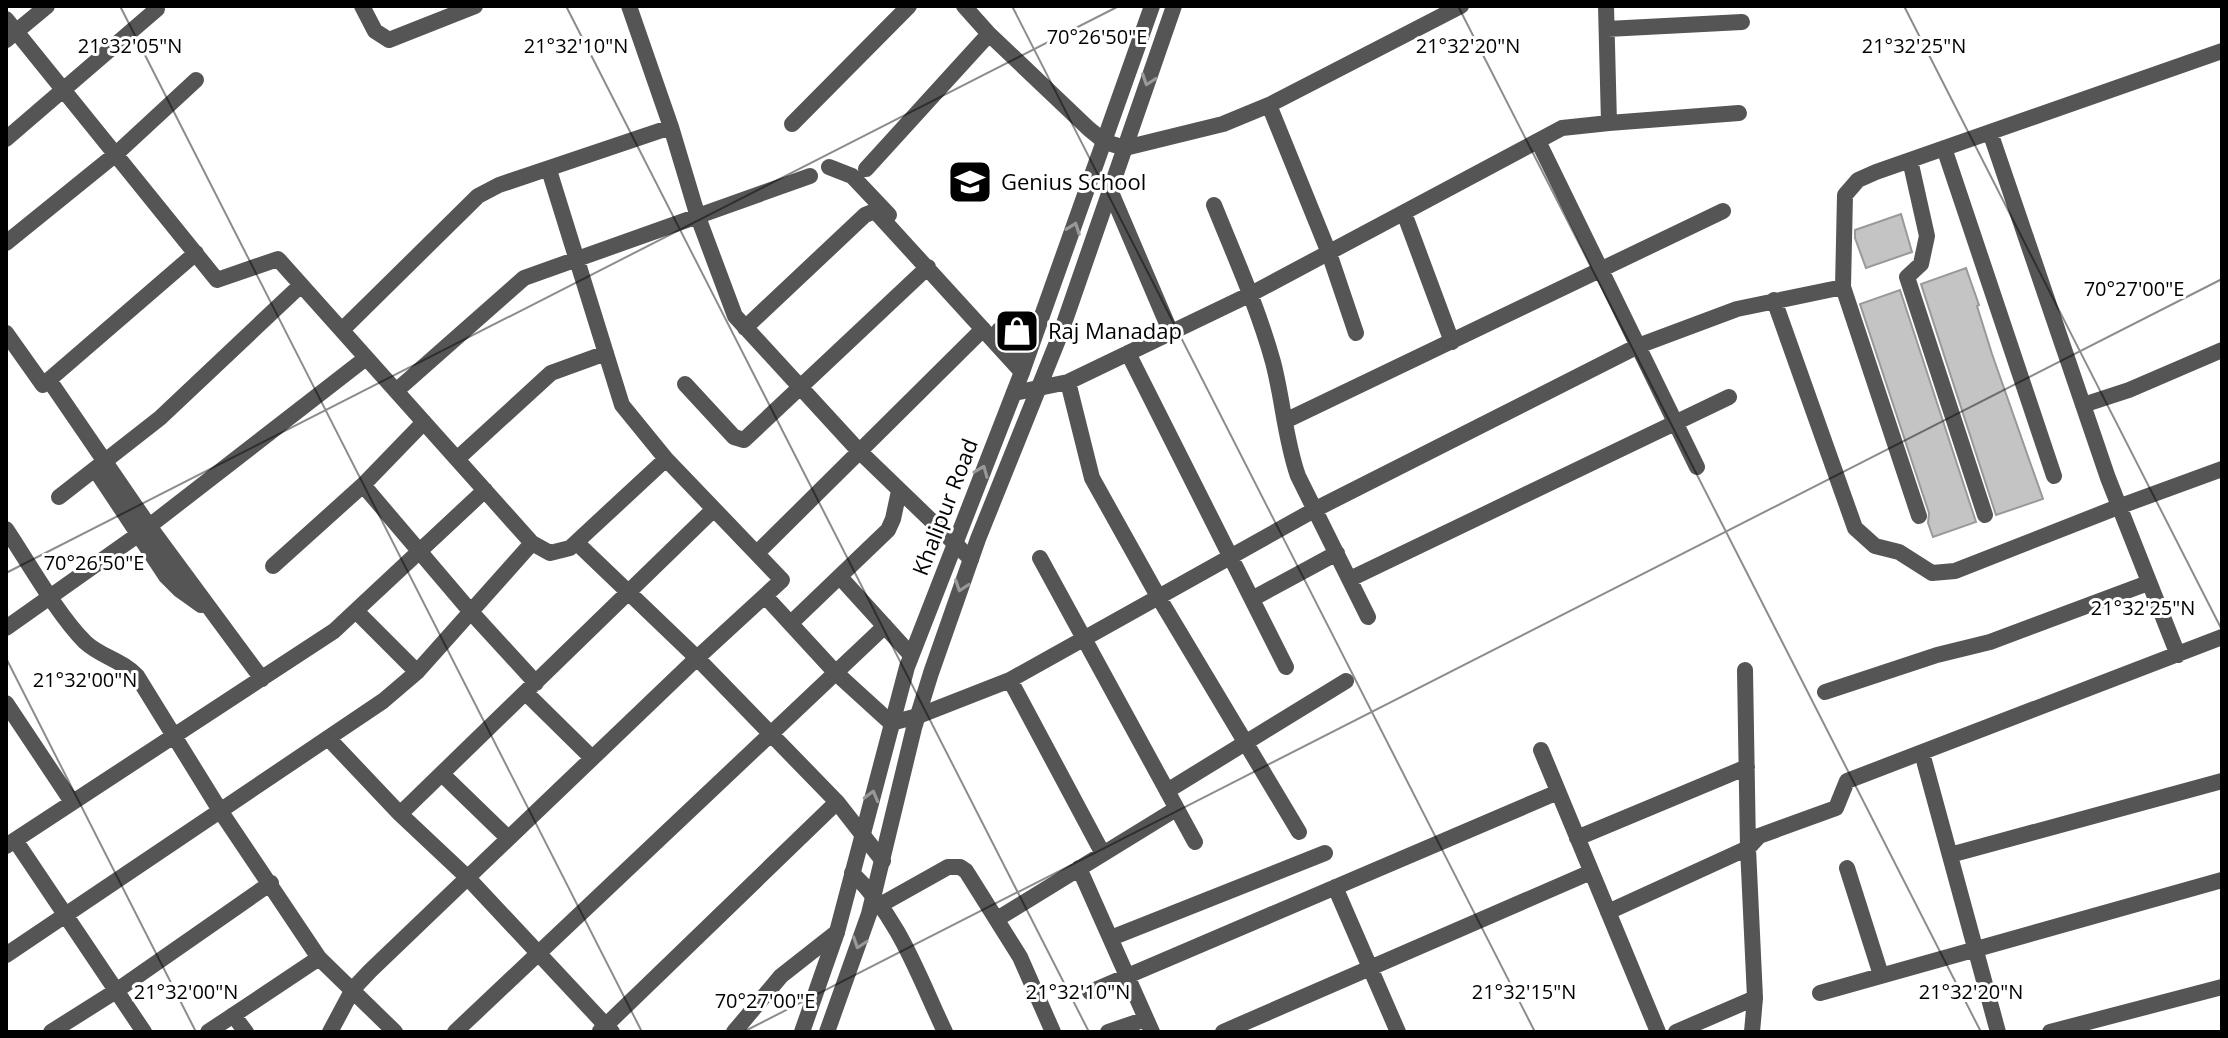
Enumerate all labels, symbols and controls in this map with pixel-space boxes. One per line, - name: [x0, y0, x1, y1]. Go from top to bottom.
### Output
- text: 70°26'50"E: [1047, 23, 1147, 50]
- text: 21°32'05"N: [78, 32, 182, 59]
- text: 21°32'10"N: [524, 32, 628, 59]
- text: 21°32'20"N: [1416, 32, 1520, 59]
- text: 21°32'25"N: [1862, 32, 1966, 59]
- one-way arrow: [1142, 72, 1158, 86]
- school or university icon: Genius School: [946, 158, 994, 206]
- place label: Genius School: [1001, 166, 1146, 196]
- one-way arrow: [1065, 222, 1081, 236]
- text: 70°27'00"E: [2084, 275, 2184, 302]
- shop icon: Raj Manadap: [993, 307, 1041, 355]
- place label: Raj Manadap: [1048, 315, 1182, 345]
- street label: Khalipur Road: [904, 434, 984, 579]
- one-way arrow: [973, 465, 989, 479]
- text: 70°26'50"E: [44, 549, 144, 576]
- one-way arrow: [955, 578, 971, 592]
- text: 21°32'25"N: [2091, 594, 2195, 621]
- text: 21°32'00"N: [33, 666, 137, 693]
- one-way arrow: [862, 790, 879, 804]
- one-way arrow: [852, 935, 868, 949]
- text: 21°32'00"N: [134, 978, 238, 1005]
- text: 21°32'10"N: [1026, 978, 1130, 1005]
- text: 21°32'15"N: [1472, 978, 1576, 1005]
- text: 21°32'20"N: [1919, 978, 2023, 1005]
- text: 70°27'00"E: [715, 987, 815, 1014]

